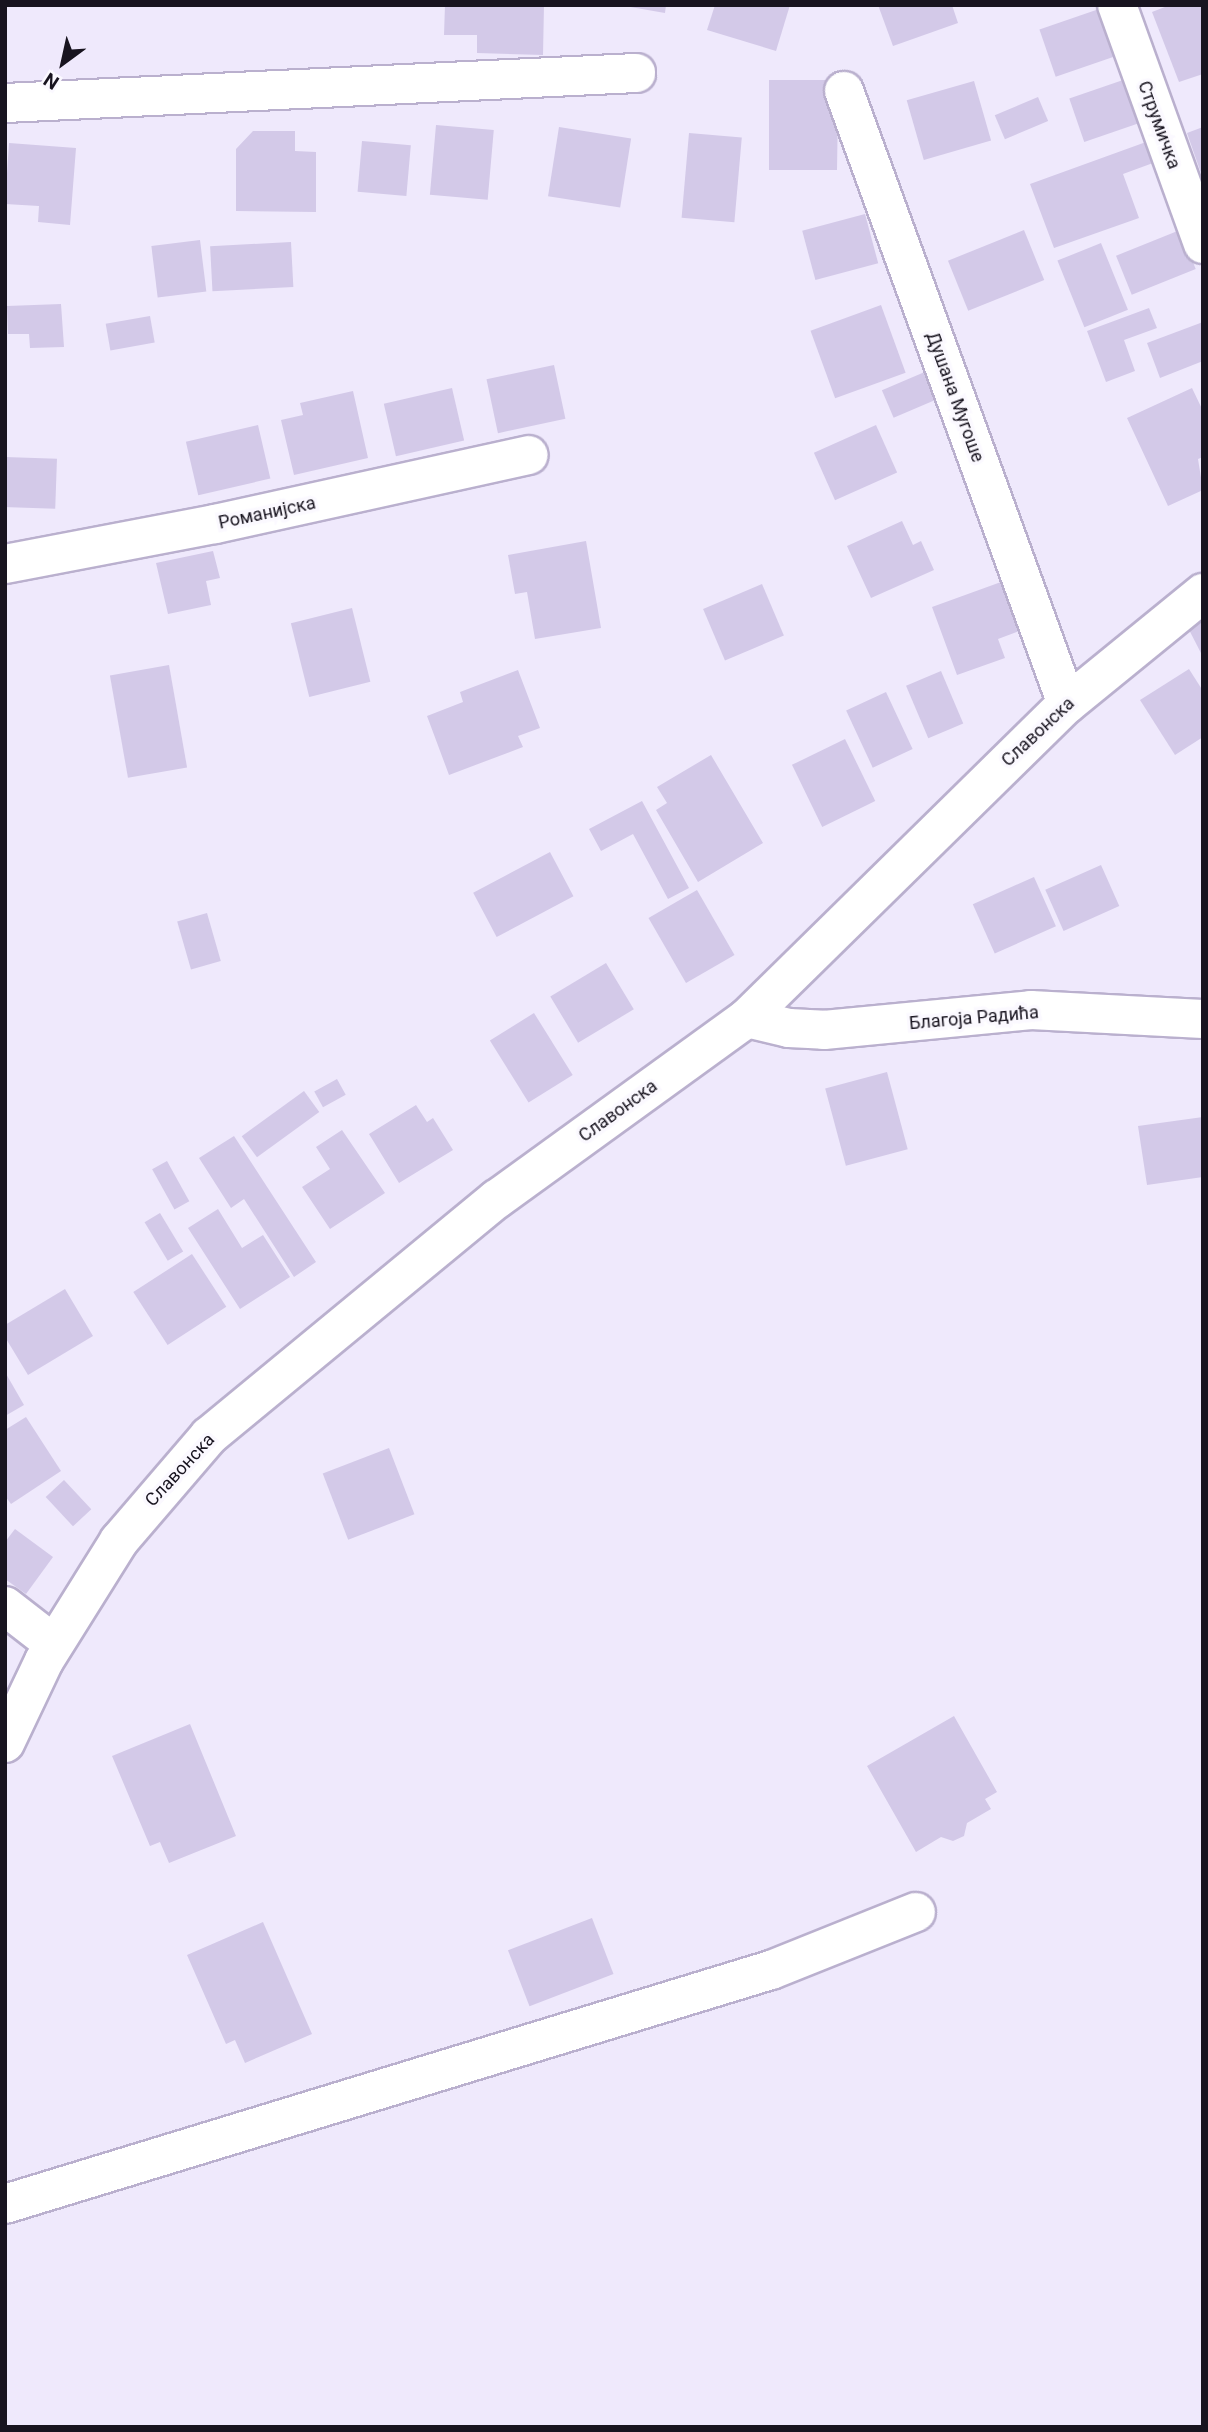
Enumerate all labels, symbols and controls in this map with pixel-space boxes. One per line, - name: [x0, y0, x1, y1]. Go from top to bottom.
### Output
- north arrow: [28, 28, 98, 98]
- text: N: [39, 68, 63, 94]
- street label: Струмичка: [1133, 78, 1185, 172]
- street label: Душана Мугоше: [921, 329, 989, 465]
- street label: Романијска: [216, 492, 318, 534]
- street label: Славонска: [997, 693, 1079, 771]
- street label: Благоја Радића: [908, 1002, 1040, 1034]
- street label: Славонска: [575, 1075, 661, 1147]
- street label: Славонска: [141, 1429, 219, 1511]

